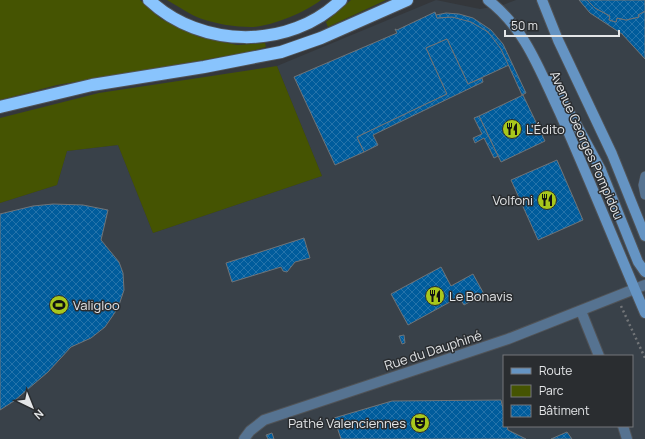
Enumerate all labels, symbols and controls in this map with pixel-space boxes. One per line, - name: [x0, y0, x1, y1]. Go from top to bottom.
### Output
- scale bar: [505, 12, 619, 38]
- text: 50 m: [511, 17, 538, 34]
- street label: Avenue Georges Pompidou: [546, 68, 628, 222]
- restaurant icon: L'Édito: [501, 118, 523, 140]
- place label: L'Édito: [526, 120, 565, 138]
- restaurant icon: Volfoni: [536, 189, 558, 211]
- place label: Volfoni: [492, 191, 533, 209]
- restaurant icon: Le Bonavis: [424, 285, 446, 307]
- place label: Le Bonavis: [449, 287, 513, 305]
- sports icon: Valigloo: [48, 294, 70, 316]
- place label: Valigloo: [73, 296, 120, 314]
- street label: Rue du Dauphiné: [382, 326, 484, 374]
- legend: [503, 355, 633, 427]
- text: Route: [539, 362, 572, 379]
- text: Parc: [539, 382, 564, 399]
- north arrow: [12, 387, 52, 427]
- text: Bâtiment: [539, 402, 590, 419]
- text: N: [31, 406, 47, 423]
- theatre icon: Pathé Valenciennes: [409, 412, 431, 434]
- place label: Pathé Valenciennes: [288, 414, 406, 432]

